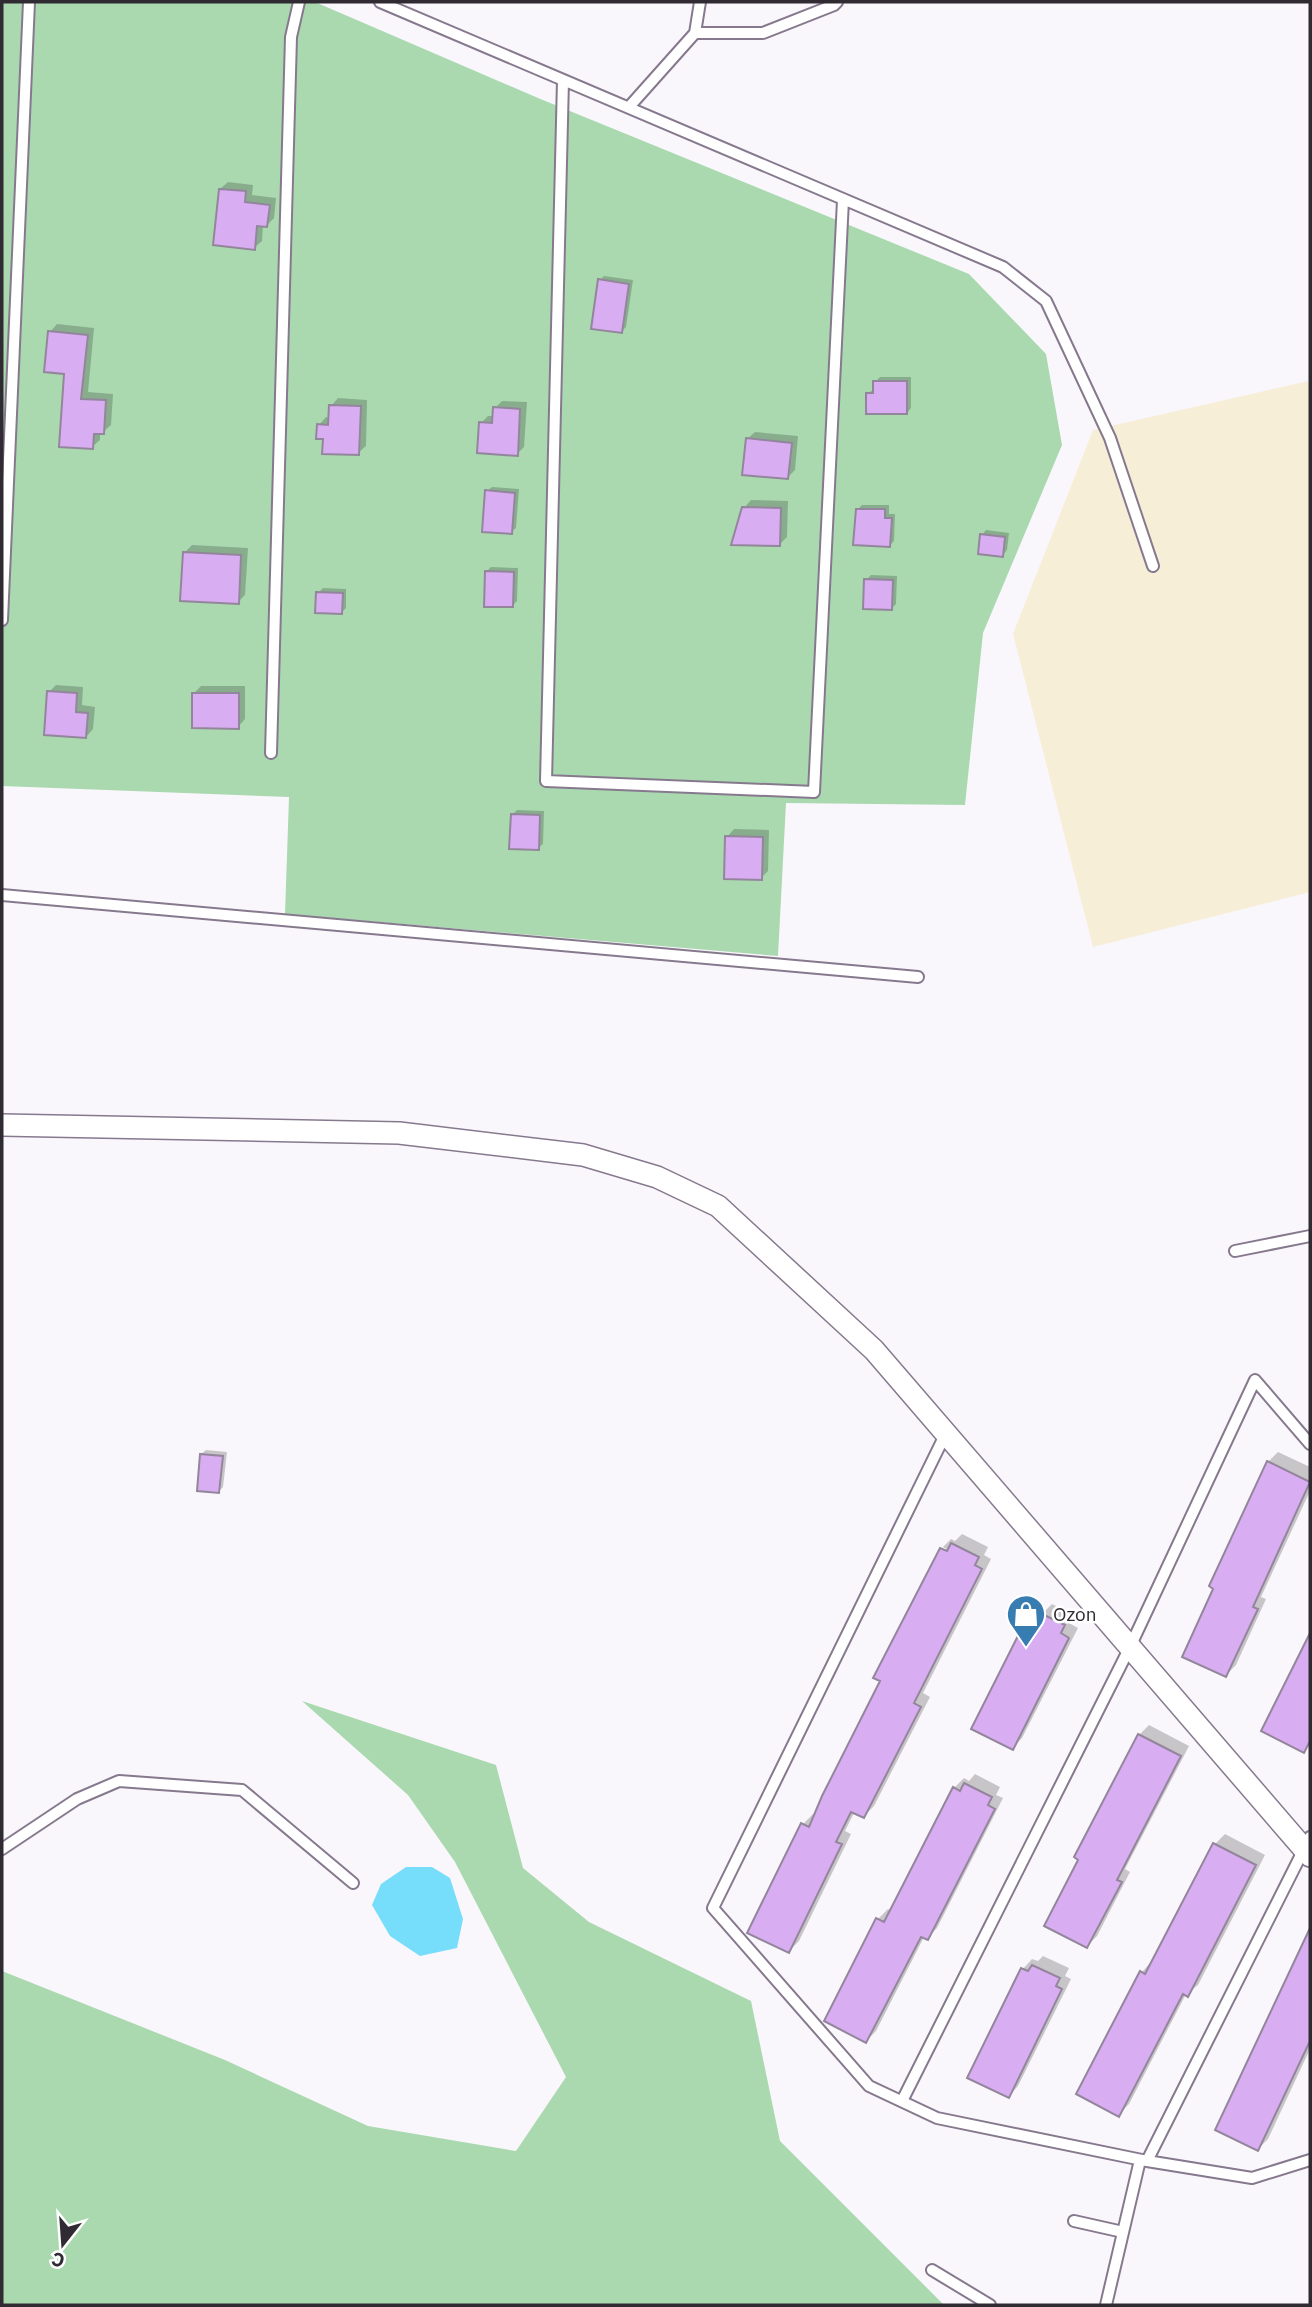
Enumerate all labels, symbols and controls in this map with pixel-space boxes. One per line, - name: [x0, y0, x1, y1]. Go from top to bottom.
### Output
- shop icon: Ozon: [1005, 1593, 1047, 1648]
- place label: Ozon: [1053, 1602, 1097, 1626]
- north arrow: [28, 2209, 98, 2279]
- text: С: [49, 2247, 67, 2274]

